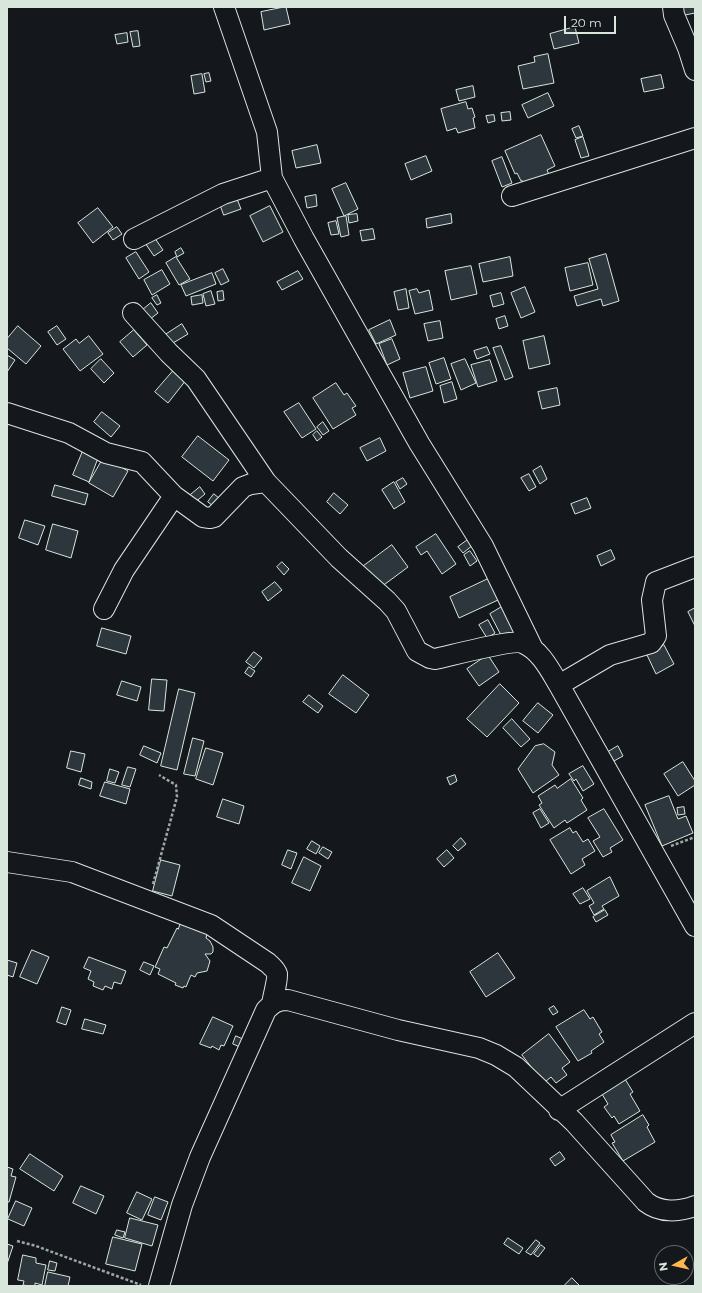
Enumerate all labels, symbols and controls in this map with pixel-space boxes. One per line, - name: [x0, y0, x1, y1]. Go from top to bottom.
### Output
- scale bar: [566, 8, 618, 34]
- text: 20 m: [571, 15, 602, 30]
- north arrow: [654, 1245, 694, 1285]
- text: N: [656, 1261, 671, 1272]

